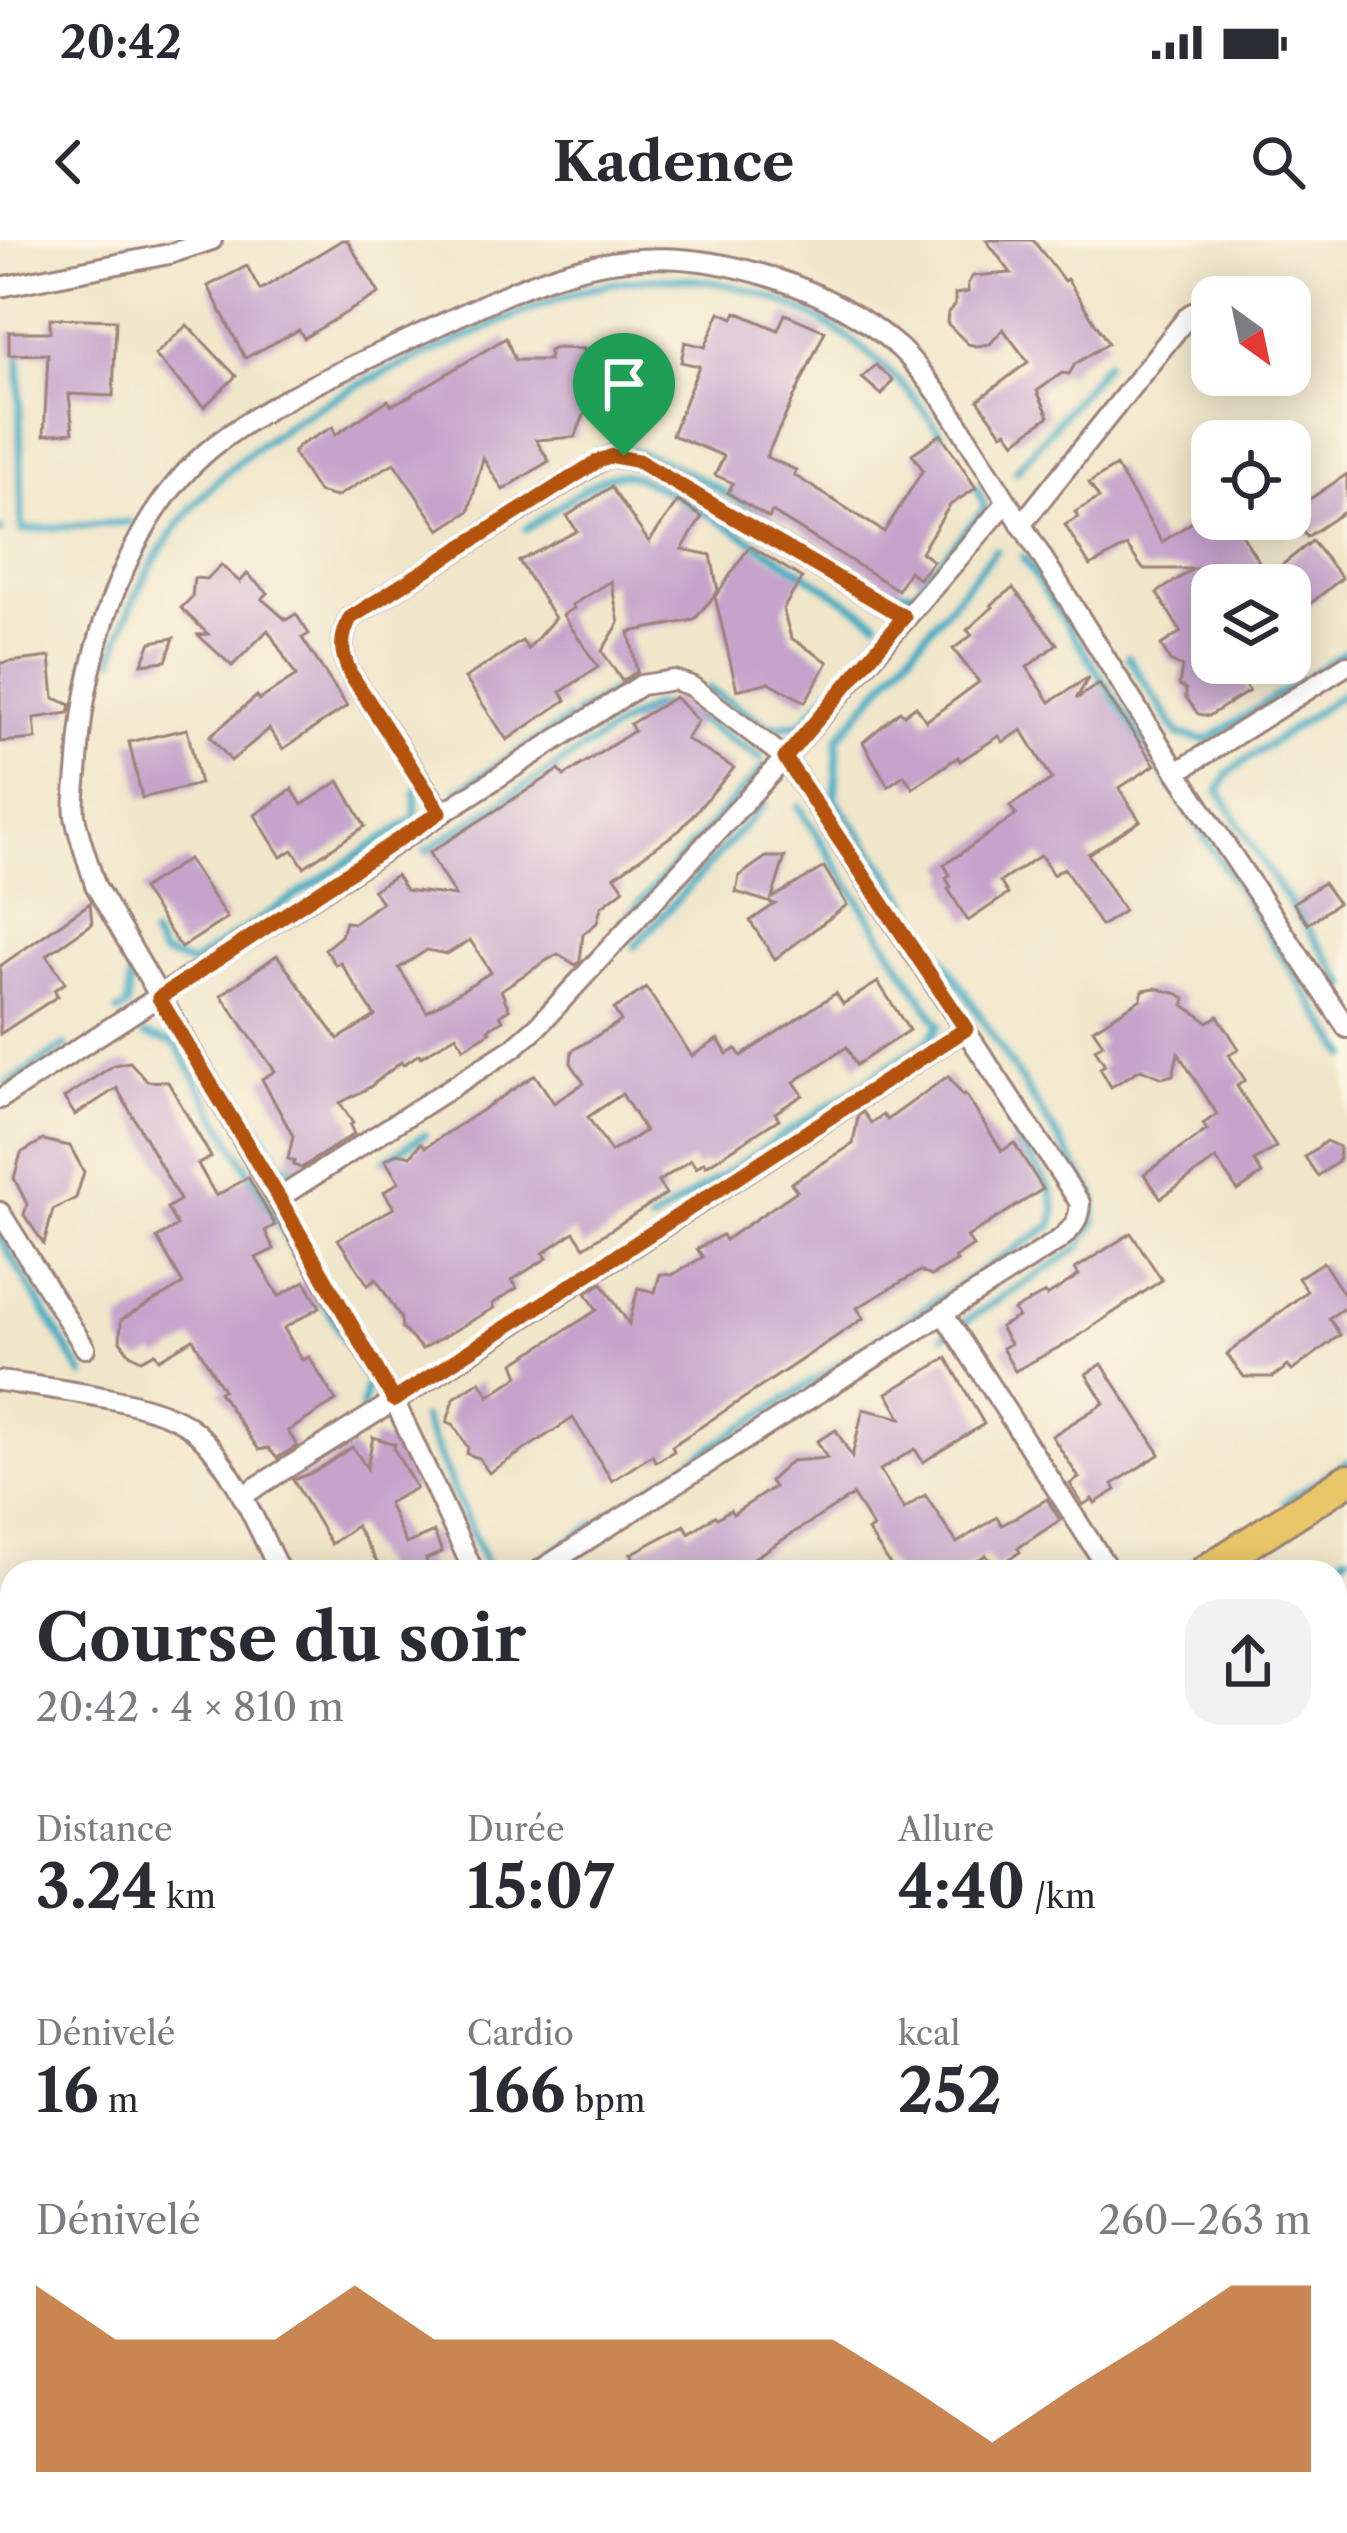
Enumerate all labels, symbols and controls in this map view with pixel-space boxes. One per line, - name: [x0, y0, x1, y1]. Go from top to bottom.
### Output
- text: 20:42: [60, 14, 182, 70]
- icon: back: [36, 129, 102, 195]
- text: Kadence: [553, 129, 794, 195]
- icon: search: [1245, 129, 1311, 195]
- north arrow: [1191, 276, 1311, 396]
- map controls: [1191, 276, 1311, 684]
- pin: [573, 333, 675, 456]
- icon: arrive: [591, 351, 657, 417]
- button: locate: [1191, 420, 1311, 540]
- button: layers: [1191, 564, 1311, 684]
- text: Course du soir: [36, 1597, 526, 1678]
- button: share: [1185, 1599, 1311, 1725]
- text: 20:42 · 4 × 810 m: [36, 1683, 344, 1731]
- text: Distance: [36, 1809, 173, 1850]
- text: Durée: [467, 1809, 565, 1850]
- text: Allure: [898, 1809, 994, 1850]
- text: 3.24: [36, 1850, 158, 1924]
- text: 15:07: [467, 1850, 614, 1924]
- text: 4:40: [898, 1850, 1025, 1924]
- text: km: [158, 1876, 216, 1917]
- text: /km: [1025, 1876, 1096, 1917]
- text: Dénivelé: [36, 2013, 175, 2054]
- text: Cardio: [467, 2013, 574, 2054]
- text: kcal: [898, 2013, 960, 2054]
- text: 16: [36, 2054, 99, 2128]
- text: 166: [467, 2054, 566, 2128]
- text: 252: [898, 2054, 1002, 2128]
- text: m: [99, 2080, 138, 2121]
- text: bpm: [566, 2080, 645, 2121]
- text: Dénivelé: [36, 2196, 201, 2244]
- text: 260–263 m: [1099, 2196, 1311, 2244]

